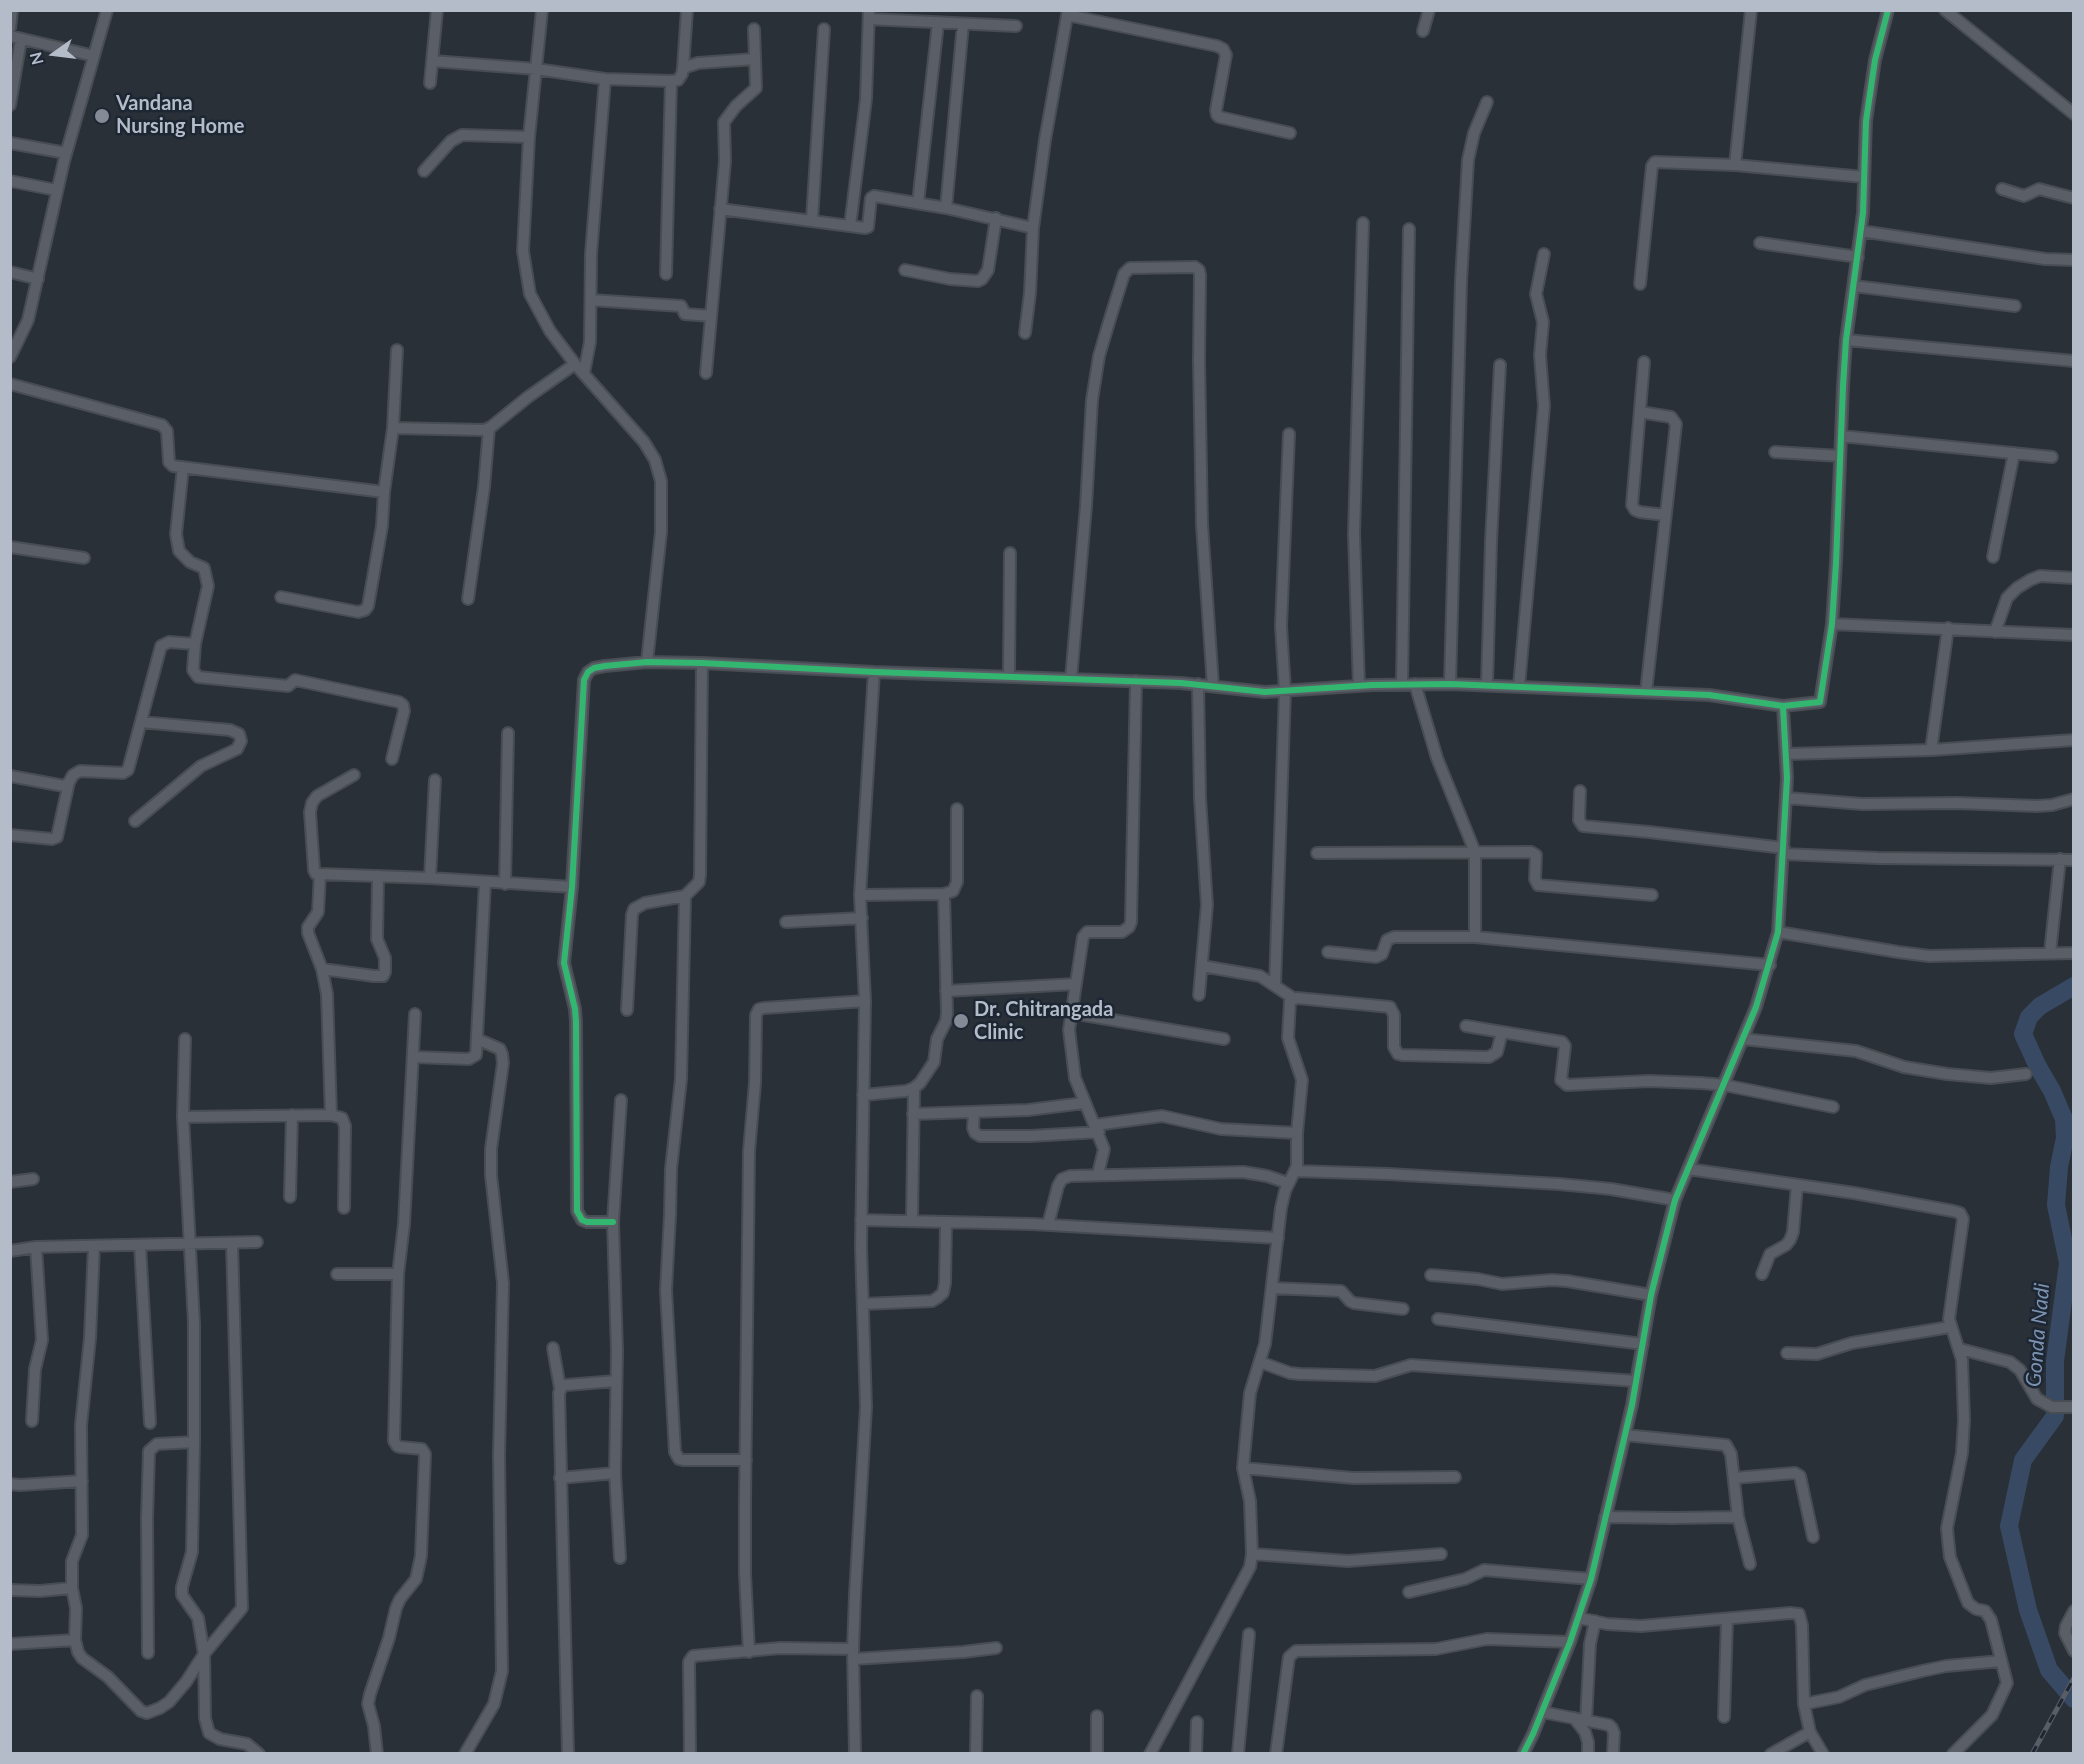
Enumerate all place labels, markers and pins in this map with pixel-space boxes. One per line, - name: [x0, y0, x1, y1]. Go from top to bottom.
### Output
- place label: Vandana Nursing Home: [116, 92, 245, 139]
- marker: Vandana Nursing Home: [93, 107, 111, 125]
- place label: Dr. Chitrangada Clinic: [974, 998, 1113, 1045]
- marker: Dr. Chitrangada Clinic: [952, 1012, 970, 1030]

